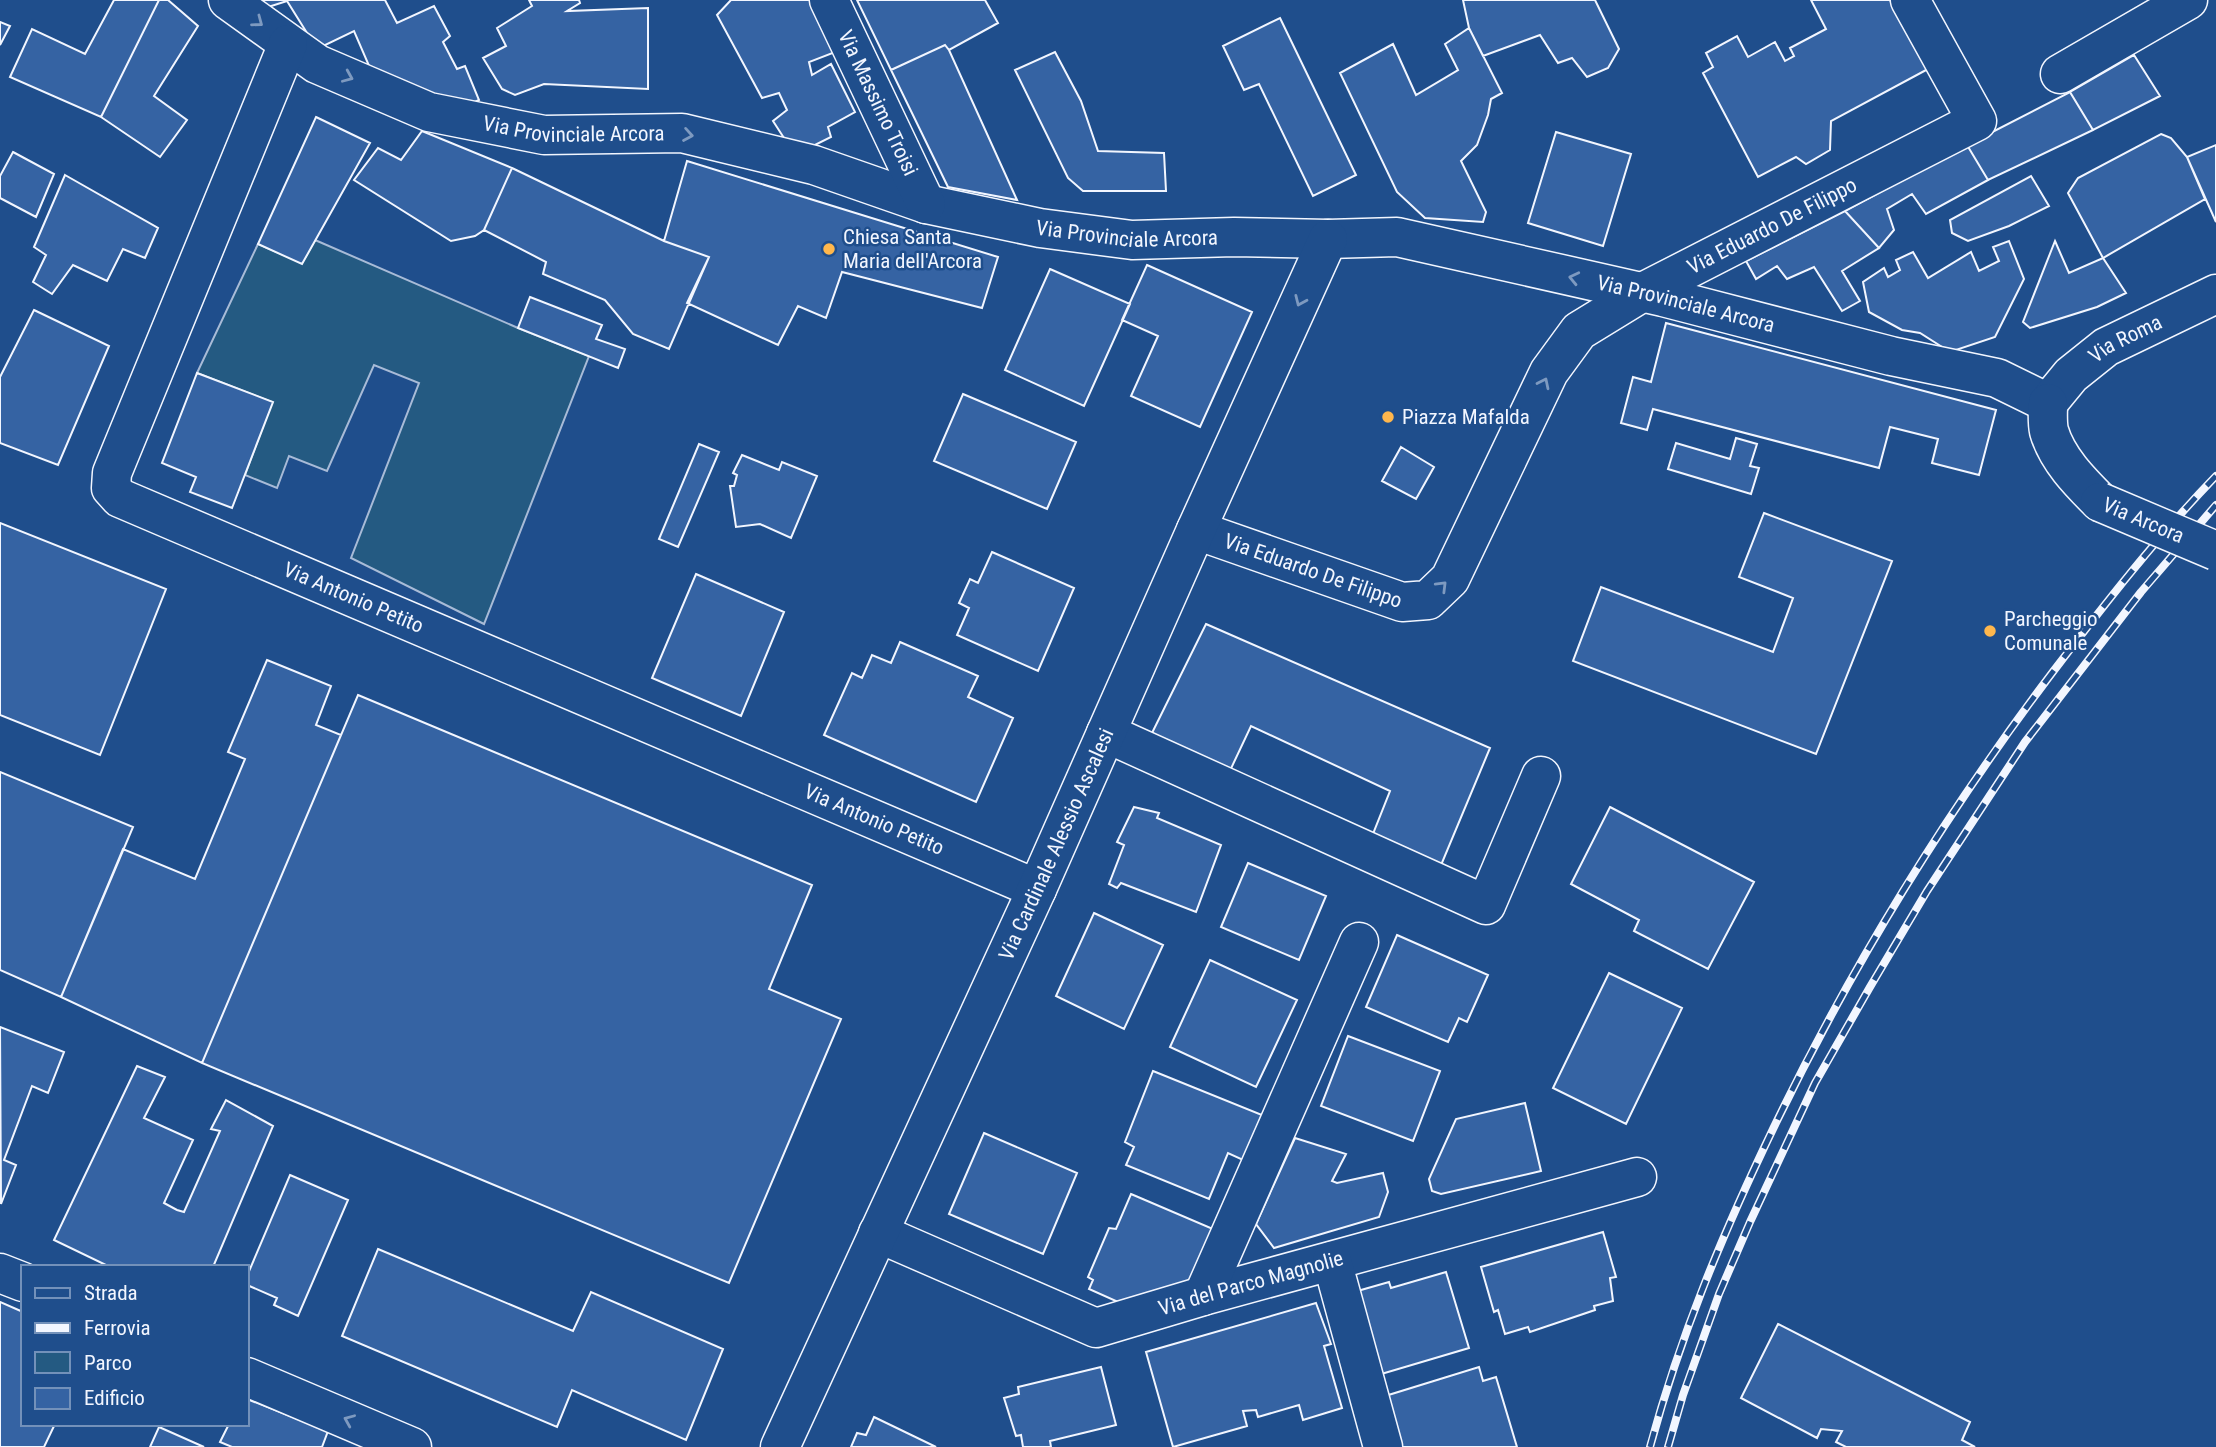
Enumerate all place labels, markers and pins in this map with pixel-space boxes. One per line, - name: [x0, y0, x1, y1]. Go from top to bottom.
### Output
- place label: Chiesa Santa Maria dell'Arcora: [843, 225, 982, 273]
- marker: Chiesa Santa Maria dell'Arcora: [821, 241, 837, 257]
- place label: Piazza Mafalda: [1402, 405, 1530, 429]
- marker: Piazza Mafalda: [1380, 409, 1396, 425]
- place label: Parcheggio Comunale: [2004, 607, 2098, 655]
- marker: Parcheggio Comunale: [1982, 623, 1998, 639]

